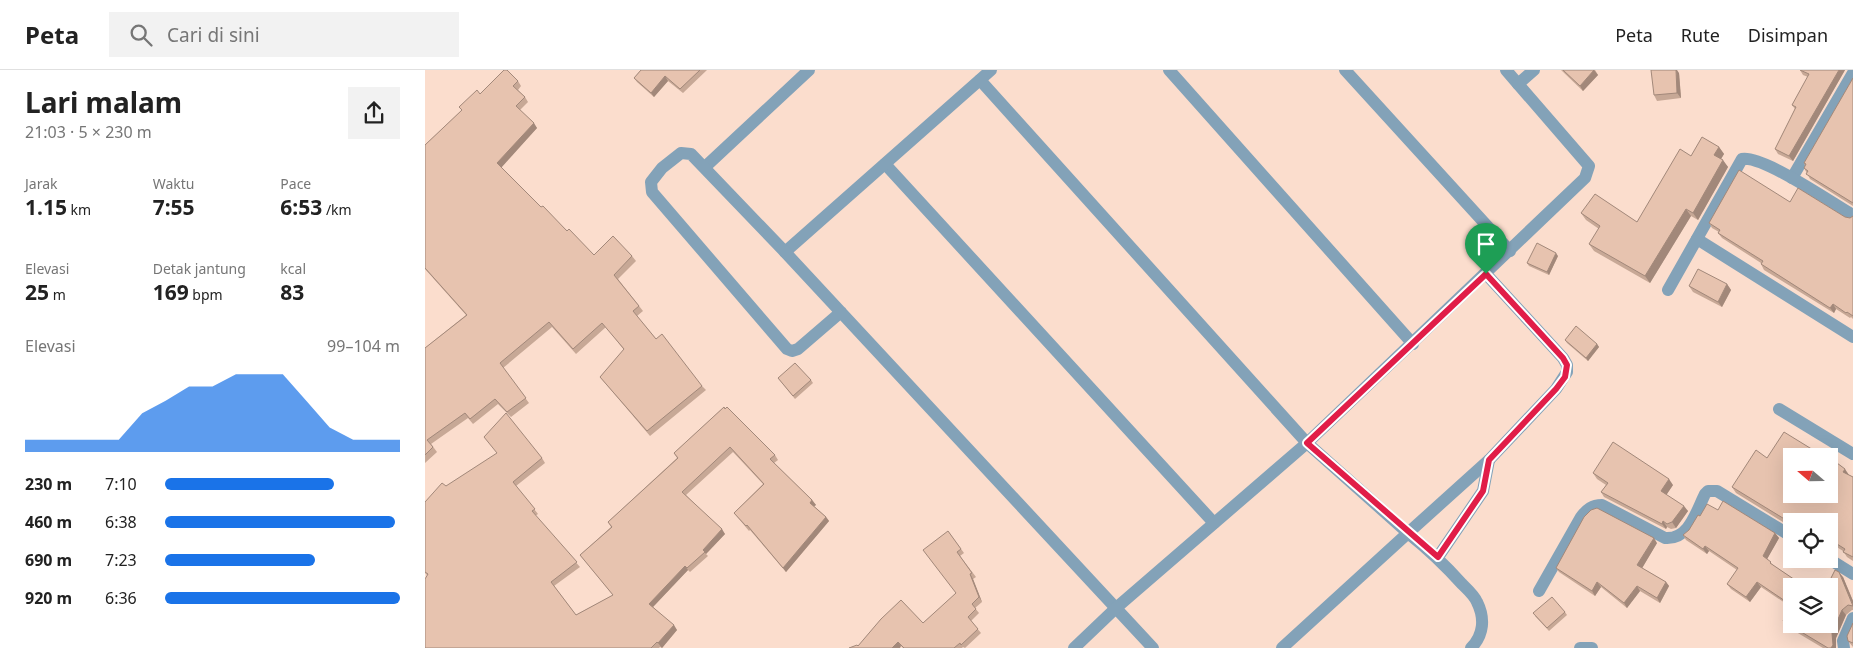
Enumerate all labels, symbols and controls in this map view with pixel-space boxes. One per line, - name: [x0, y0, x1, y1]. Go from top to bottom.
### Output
- search box: [109, 12, 459, 57]
- text: Peta: [25, 18, 79, 51]
- icon: search: [127, 21, 155, 49]
- text: Cari di sini: [167, 22, 260, 48]
- text: Peta: [1615, 23, 1653, 47]
- text: Rute: [1681, 23, 1720, 47]
- text: Disimpan: [1748, 23, 1828, 47]
- text: Lari malam: [25, 83, 182, 121]
- button: share: [348, 87, 400, 139]
- text: 21:03 · 5 × 230 m: [25, 121, 152, 143]
- text: Jarak: [25, 174, 58, 193]
- text: Waktu: [153, 174, 194, 193]
- text: Pace: [280, 174, 311, 193]
- text: 1.15: [25, 193, 67, 221]
- text: 7:55: [153, 193, 195, 221]
- text: 6:53: [280, 193, 322, 221]
- text: km: [67, 200, 91, 219]
- text: /km: [322, 200, 352, 219]
- pin: [1465, 223, 1507, 274]
- icon: arrive: [1472, 230, 1500, 258]
- text: Elevasi: [25, 259, 69, 278]
- text: Detak jantung: [153, 259, 246, 278]
- text: kcal: [280, 259, 306, 278]
- text: 25: [25, 278, 49, 306]
- text: 169: [153, 278, 189, 306]
- text: 83: [280, 278, 304, 306]
- text: m: [49, 285, 66, 304]
- text: bpm: [189, 285, 223, 304]
- text: Elevasi: [25, 335, 76, 357]
- text: 99–104 m: [327, 335, 400, 357]
- north arrow: [1783, 448, 1837, 502]
- map controls: [1783, 448, 1838, 633]
- text: 230 m: [25, 473, 72, 495]
- text: 7:10: [105, 473, 137, 495]
- text: 460 m: [25, 511, 72, 533]
- text: 6:38: [105, 511, 137, 533]
- button: locate: [1783, 513, 1838, 568]
- text: 690 m: [25, 549, 72, 571]
- text: 7:23: [105, 549, 137, 571]
- button: layers: [1783, 578, 1838, 633]
- text: 920 m: [25, 587, 72, 609]
- text: 6:36: [105, 587, 137, 609]

